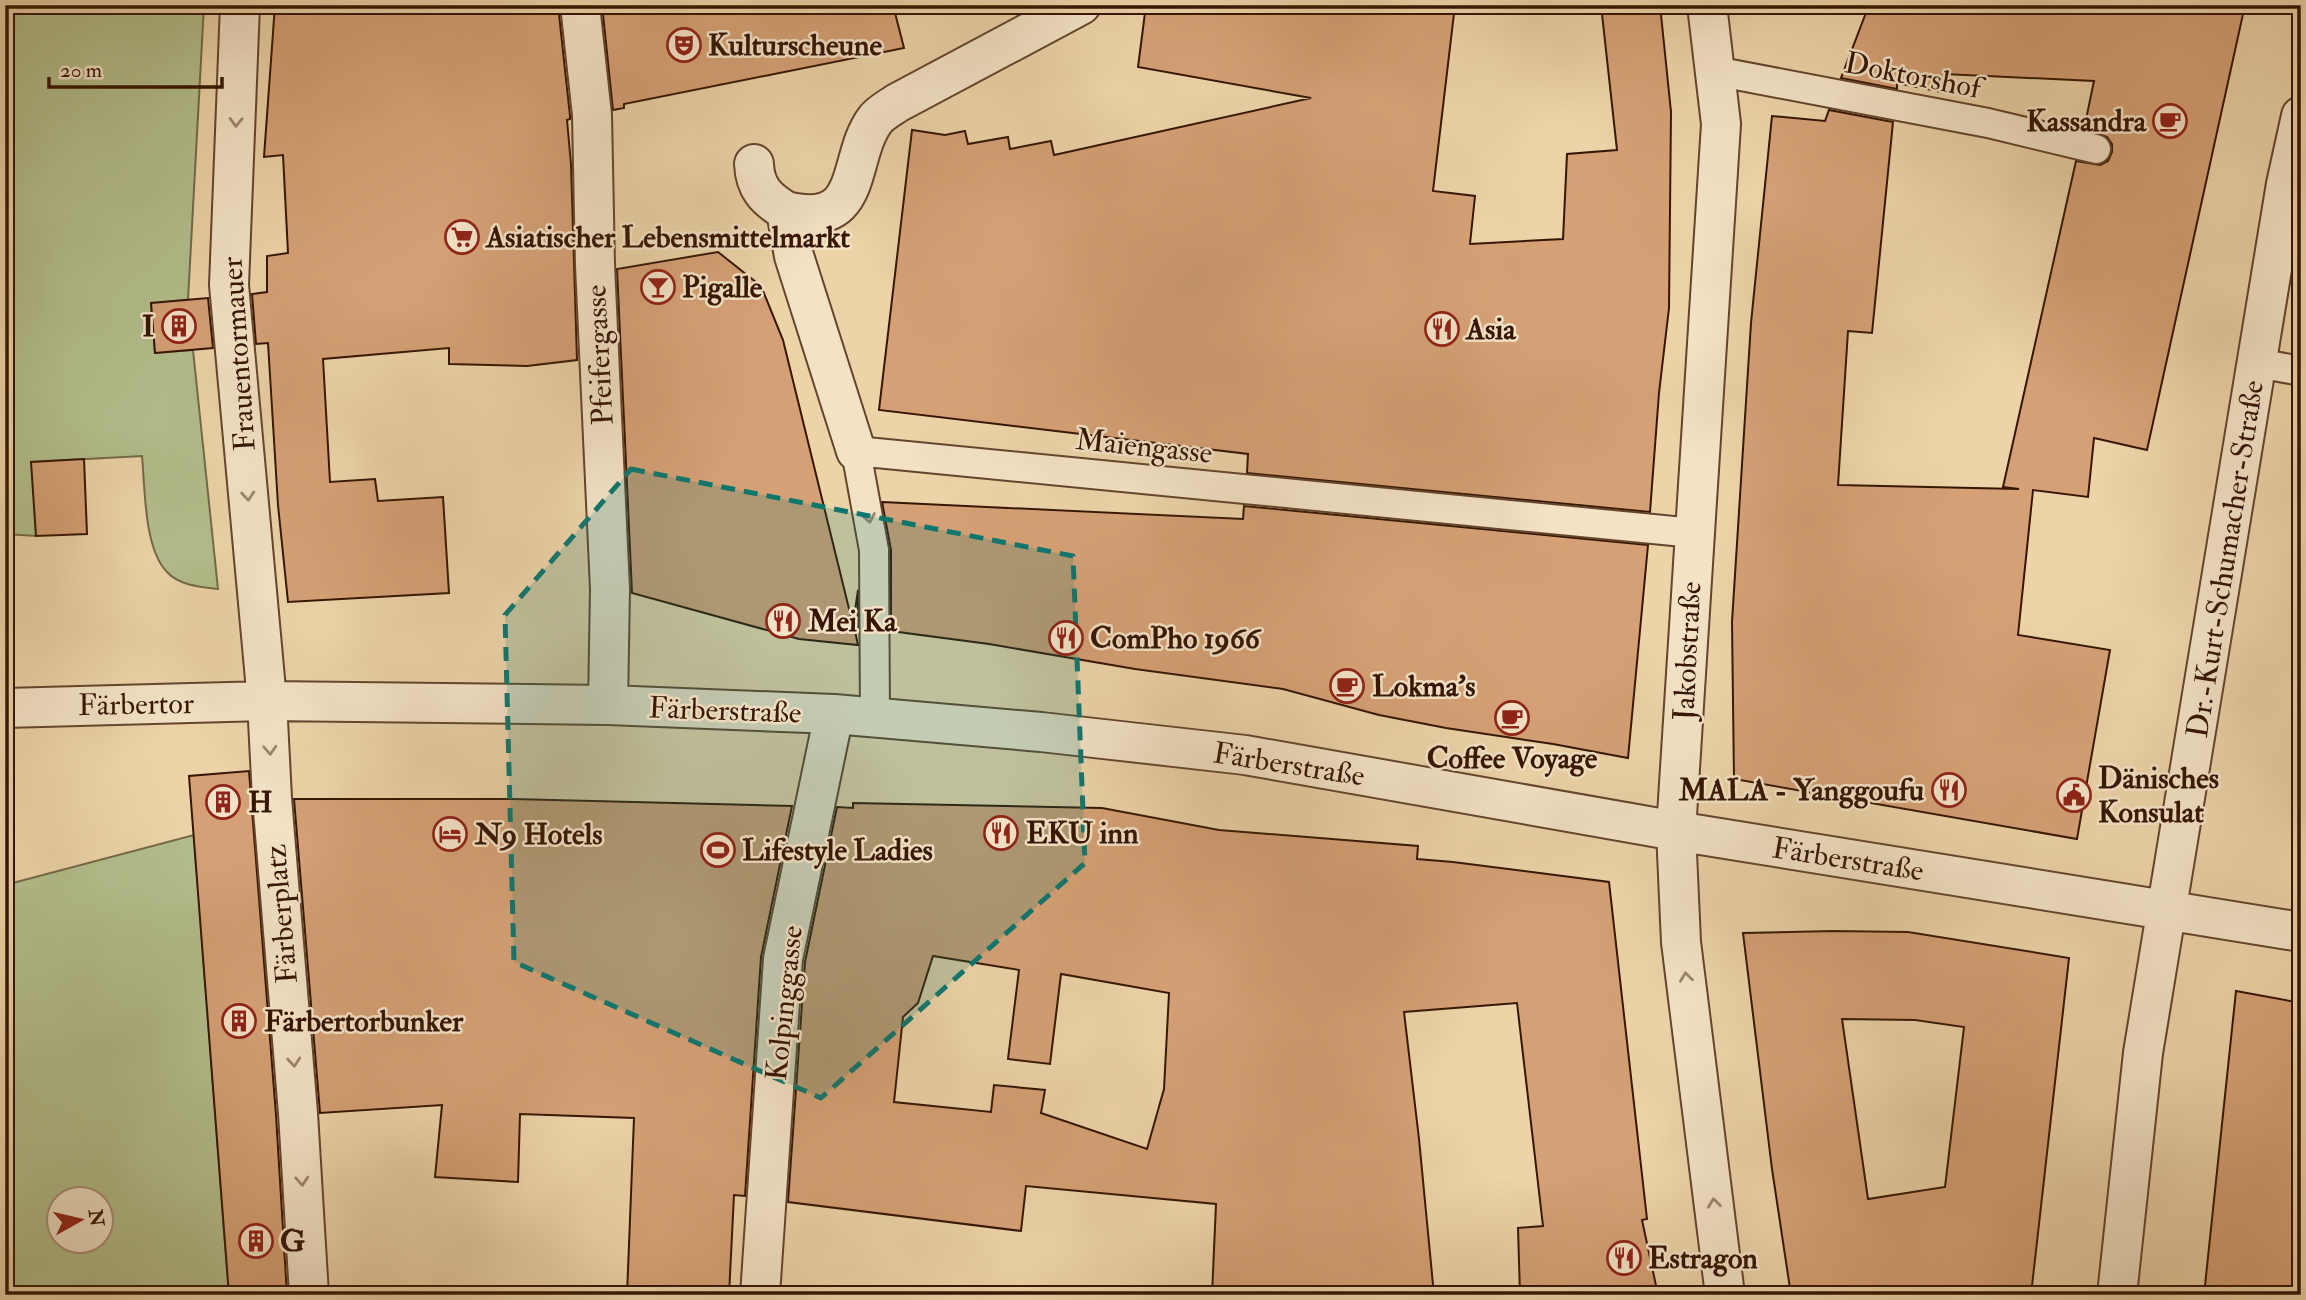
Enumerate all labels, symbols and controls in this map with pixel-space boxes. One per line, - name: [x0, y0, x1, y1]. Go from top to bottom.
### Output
- theatre icon: Kulturscheune: [665, 26, 703, 64]
- place label: Kulturscheune: [708, 27, 883, 64]
- street label: Doktorshof: [1842, 44, 1988, 108]
- scale bar: [49, 46, 222, 90]
- text: 20 m: [60, 57, 102, 84]
- cafe icon: Kassandra: [2151, 102, 2189, 140]
- place label: Kassandra: [2026, 103, 2148, 140]
- one-way arrow: [228, 117, 243, 128]
- supermarket icon: Asiatischer Lebensmittelmarkt: [443, 218, 481, 256]
- place label: Asiatischer Lebensmittelmarkt: [484, 219, 850, 256]
- street label: Frauentormauer: [213, 255, 264, 453]
- bar icon: Pigalle: [639, 268, 677, 306]
- place label: Pigalle: [682, 269, 763, 306]
- street label: Pfeifergasse: [577, 284, 622, 426]
- building icon: I: [160, 307, 198, 345]
- place label: I: [142, 308, 154, 345]
- restaurant icon: Asia: [1423, 310, 1461, 348]
- place label: Asia: [1464, 311, 1517, 348]
- street label: Dr.-Kurt-Schumacher-Straße: [2179, 378, 2272, 741]
- street label: Maiengasse: [1074, 421, 1214, 472]
- one-way arrow: [240, 491, 255, 502]
- one-way arrow: [860, 512, 875, 524]
- street label: Jakobstraße: [1665, 581, 1710, 722]
- restaurant icon: Mei Ka: [764, 602, 802, 640]
- place label: Mei Ka: [807, 603, 898, 640]
- restaurant icon: ComPho 1966: [1047, 619, 1085, 657]
- place label: ComPho 1966: [1090, 620, 1262, 657]
- cafe icon: Lokma's: [1328, 667, 1366, 705]
- place label: Lokma's: [1372, 668, 1476, 705]
- street label: Färbertor: [78, 685, 194, 724]
- street label: Färberstraße: [648, 689, 802, 732]
- cafe icon: Coffee Voyage: [1493, 699, 1531, 737]
- street label: Färberstraße: [1211, 734, 1367, 795]
- place label: Coffee Voyage: [1427, 740, 1598, 777]
- one-way arrow: [262, 744, 277, 755]
- place label: Dänisches Konsulat: [2098, 760, 2219, 831]
- restaurant icon: MALA - Yanggoufu: [1930, 771, 1968, 809]
- place label: MALA - Yanggoufu: [1678, 772, 1924, 809]
- public building icon: Dänisches Konsulat: [2055, 776, 2093, 814]
- building icon: H: [204, 783, 242, 821]
- place label: H: [248, 784, 273, 821]
- restaurant icon: EKU inn: [982, 814, 1020, 852]
- hotel icon: N9 Hotels: [431, 815, 469, 853]
- place label: EKU inn: [1026, 815, 1139, 852]
- place label: N9 Hotels: [474, 816, 602, 853]
- street label: Färberstraße: [1770, 829, 1926, 890]
- sports icon: Lifestyle Ladies: [699, 831, 737, 869]
- place label: Lifestyle Ladies: [742, 832, 933, 869]
- street label: Färberplatz: [257, 843, 306, 985]
- street label: Kolpinggasse: [758, 924, 811, 1083]
- one-way arrow: [1678, 971, 1693, 983]
- building icon: Färbertorbunker: [220, 1002, 258, 1040]
- place label: Färbertorbunker: [264, 1003, 464, 1040]
- one-way arrow: [286, 1057, 301, 1068]
- one-way arrow: [294, 1176, 309, 1187]
- north arrow: [46, 1184, 116, 1254]
- one-way arrow: [1706, 1197, 1721, 1209]
- text: N: [83, 1207, 109, 1229]
- building icon: G: [237, 1222, 275, 1260]
- place label: G: [280, 1223, 305, 1260]
- restaurant icon: Estragon: [1605, 1239, 1643, 1277]
- place label: Estragon: [1648, 1240, 1758, 1277]

